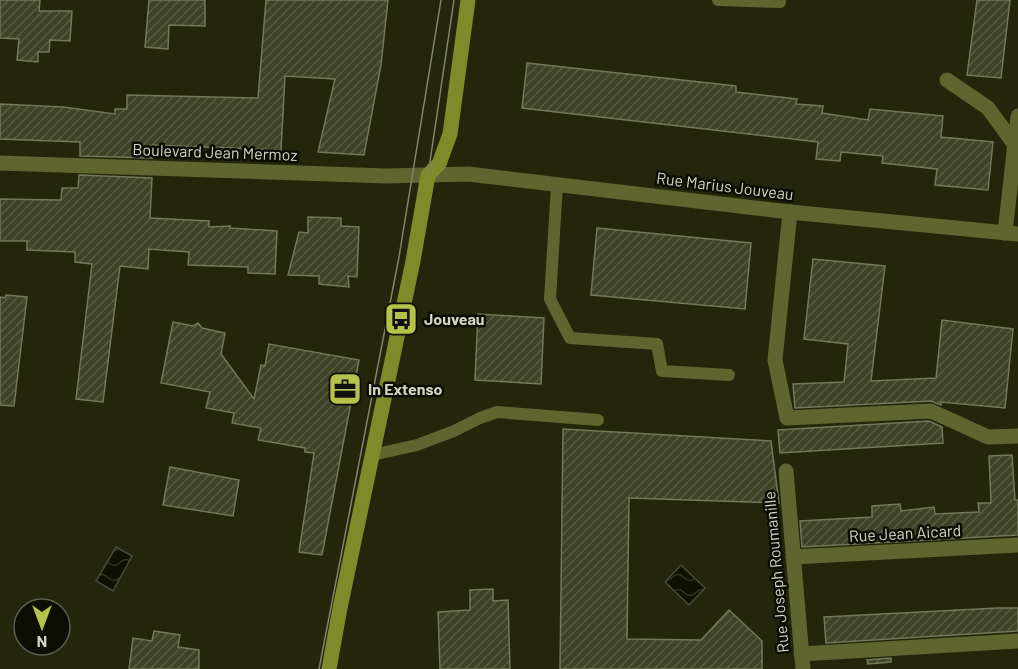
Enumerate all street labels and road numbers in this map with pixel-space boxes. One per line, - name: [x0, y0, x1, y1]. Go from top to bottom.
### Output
- street label: Boulevard Jean Mermoz: [132, 139, 298, 164]
- street label: Rue Marius Jouveau: [655, 168, 795, 203]
- street label: Rue Joseph Roumanille: [759, 491, 792, 654]
- street label: Rue Jean Aicard: [848, 520, 962, 545]

